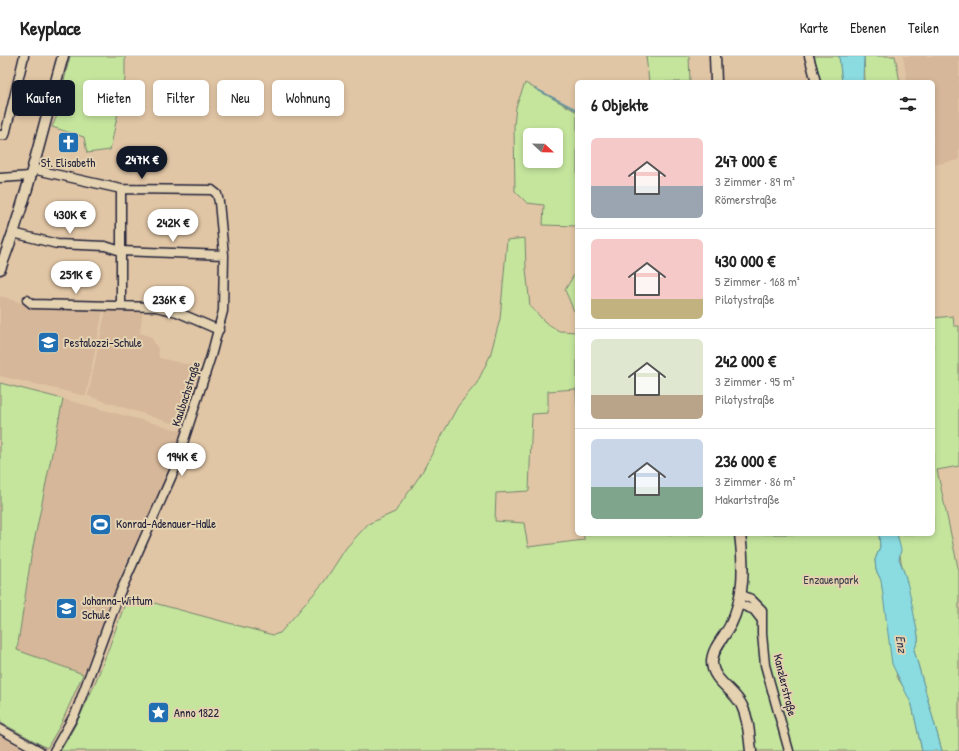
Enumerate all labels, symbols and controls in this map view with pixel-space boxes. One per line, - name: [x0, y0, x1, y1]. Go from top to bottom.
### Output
- text: Keyplace: [20, 15, 81, 41]
- text: Karte: [800, 18, 828, 37]
- text: Ebenen: [850, 18, 886, 37]
- text: Teilen: [908, 18, 939, 37]
- chip: Kaufen: [12, 80, 75, 116]
- chip: Mieten: [83, 80, 145, 116]
- chip: Filter: [153, 80, 209, 116]
- chip: Neu: [217, 80, 264, 116]
- chip: Wohnung: [272, 80, 344, 116]
- text: 6 Objekte: [591, 93, 649, 116]
- icon: filters: [897, 93, 919, 115]
- north arrow: [523, 128, 563, 168]
- map controls: [523, 128, 563, 168]
- church icon: St. Elisabeth: [55, 129, 81, 155]
- pin: 247K €: [109, 146, 175, 180]
- text: 247 000 €: [715, 149, 777, 172]
- text: 247K €: [125, 150, 159, 168]
- place label: St. Elisabeth: [41, 154, 95, 171]
- icon: home: [623, 154, 671, 202]
- text: 3 Zimmer · 89 m²: [715, 172, 795, 190]
- text: Römerstraße: [715, 190, 777, 208]
- pin: 430K €: [37, 201, 103, 235]
- text: 430K €: [54, 205, 86, 223]
- pin: 242K €: [140, 209, 206, 243]
- text: 242K €: [156, 213, 190, 231]
- text: 430 000 €: [715, 249, 775, 272]
- icon: home: [623, 255, 671, 303]
- pin: 251K €: [43, 261, 109, 295]
- text: 251K €: [60, 265, 92, 283]
- text: 5 Zimmer · 168 m²: [715, 272, 800, 290]
- pin: 236K €: [136, 286, 202, 320]
- text: 236K €: [152, 290, 186, 308]
- text: Pilotystraße: [715, 290, 774, 308]
- school or university icon: Pestalozzi-Schule: [35, 330, 61, 356]
- place label: Pestalozzi-Schule: [64, 334, 142, 351]
- text: 242 000 €: [715, 349, 776, 372]
- icon: home: [623, 355, 671, 403]
- street label: Kaulbachstraße: [167, 359, 204, 429]
- text: 3 Zimmer · 95 m²: [715, 372, 795, 390]
- text: Pilotystraße: [715, 390, 774, 408]
- pin: 194K €: [149, 443, 215, 477]
- text: 194K €: [167, 447, 197, 465]
- text: 236 000 €: [715, 449, 776, 472]
- icon: home: [623, 455, 671, 503]
- text: 3 Zimmer · 86 m²: [715, 472, 795, 490]
- text: Makartstraße: [715, 490, 779, 508]
- sports icon: Konrad-Adenauer-Halle: [88, 511, 114, 537]
- place label: Konrad-Adenauer-Halle: [116, 515, 216, 532]
- park label: Enzauenpark: [803, 571, 859, 588]
- place label: Johanna-Wittum Schule: [82, 592, 153, 623]
- school or university icon: Johanna-Wittum Schule: [53, 595, 79, 621]
- water label: Enz: [892, 634, 912, 655]
- street label: Kanzlerstraße: [770, 652, 801, 718]
- place icon: Anno 1822: [146, 700, 172, 726]
- place label: Anno 1822: [174, 704, 219, 721]

